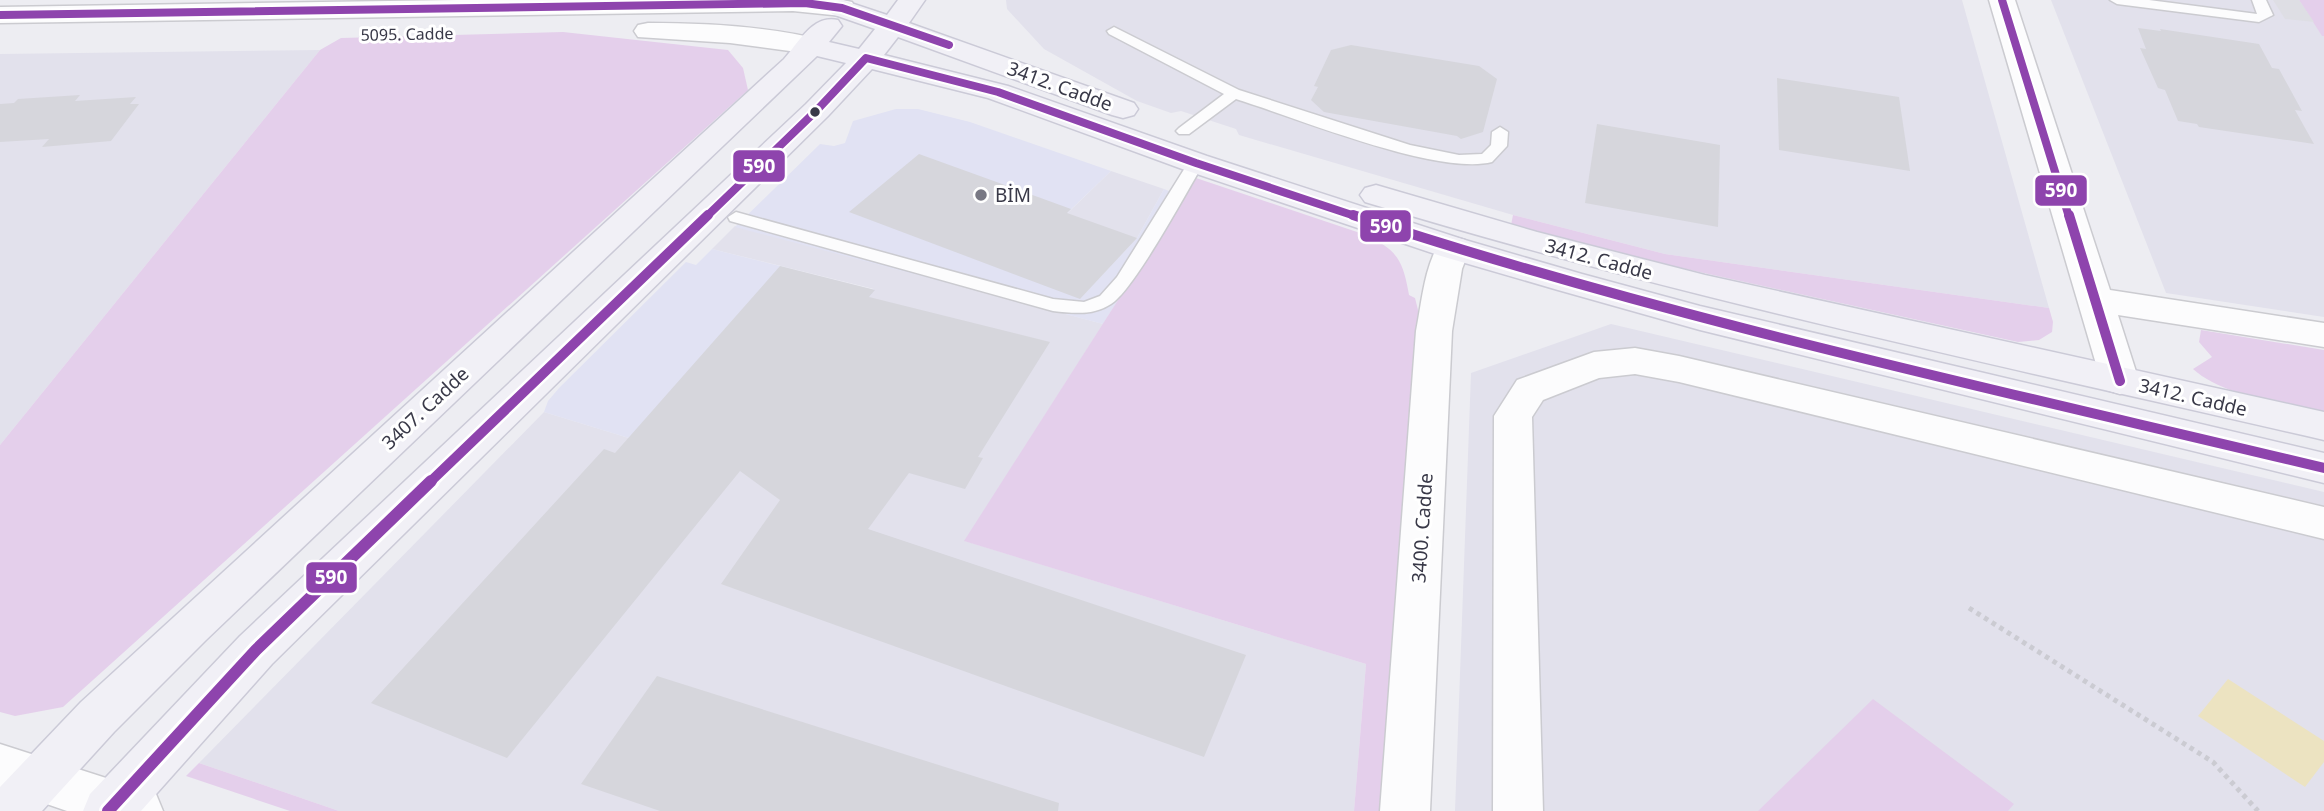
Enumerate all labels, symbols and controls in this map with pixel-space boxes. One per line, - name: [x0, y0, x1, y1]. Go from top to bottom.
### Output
- street label: 5095. Cadde: [360, 22, 454, 46]
- street label: 3412. Cadde: [1004, 55, 1116, 117]
- unlabelled marker: [808, 105, 822, 119]
- line badge: 590: [732, 149, 786, 183]
- text: 590: [743, 153, 775, 179]
- line badge: 590: [2034, 174, 2088, 207]
- text: 590: [2045, 177, 2077, 203]
- place label: BİM: [995, 182, 1031, 208]
- marker: BİM: [973, 187, 989, 203]
- line badge: 590: [1359, 209, 1412, 243]
- text: 590: [1370, 213, 1402, 239]
- street label: 3412. Cadde: [1542, 232, 1656, 286]
- street label: 3407. Cadde: [376, 361, 474, 455]
- street label: 3412. Cadde: [2136, 372, 2250, 422]
- street label: 3400. Cadde: [1405, 472, 1439, 584]
- line badge: 590: [305, 561, 358, 594]
- text: 590: [315, 564, 347, 590]

